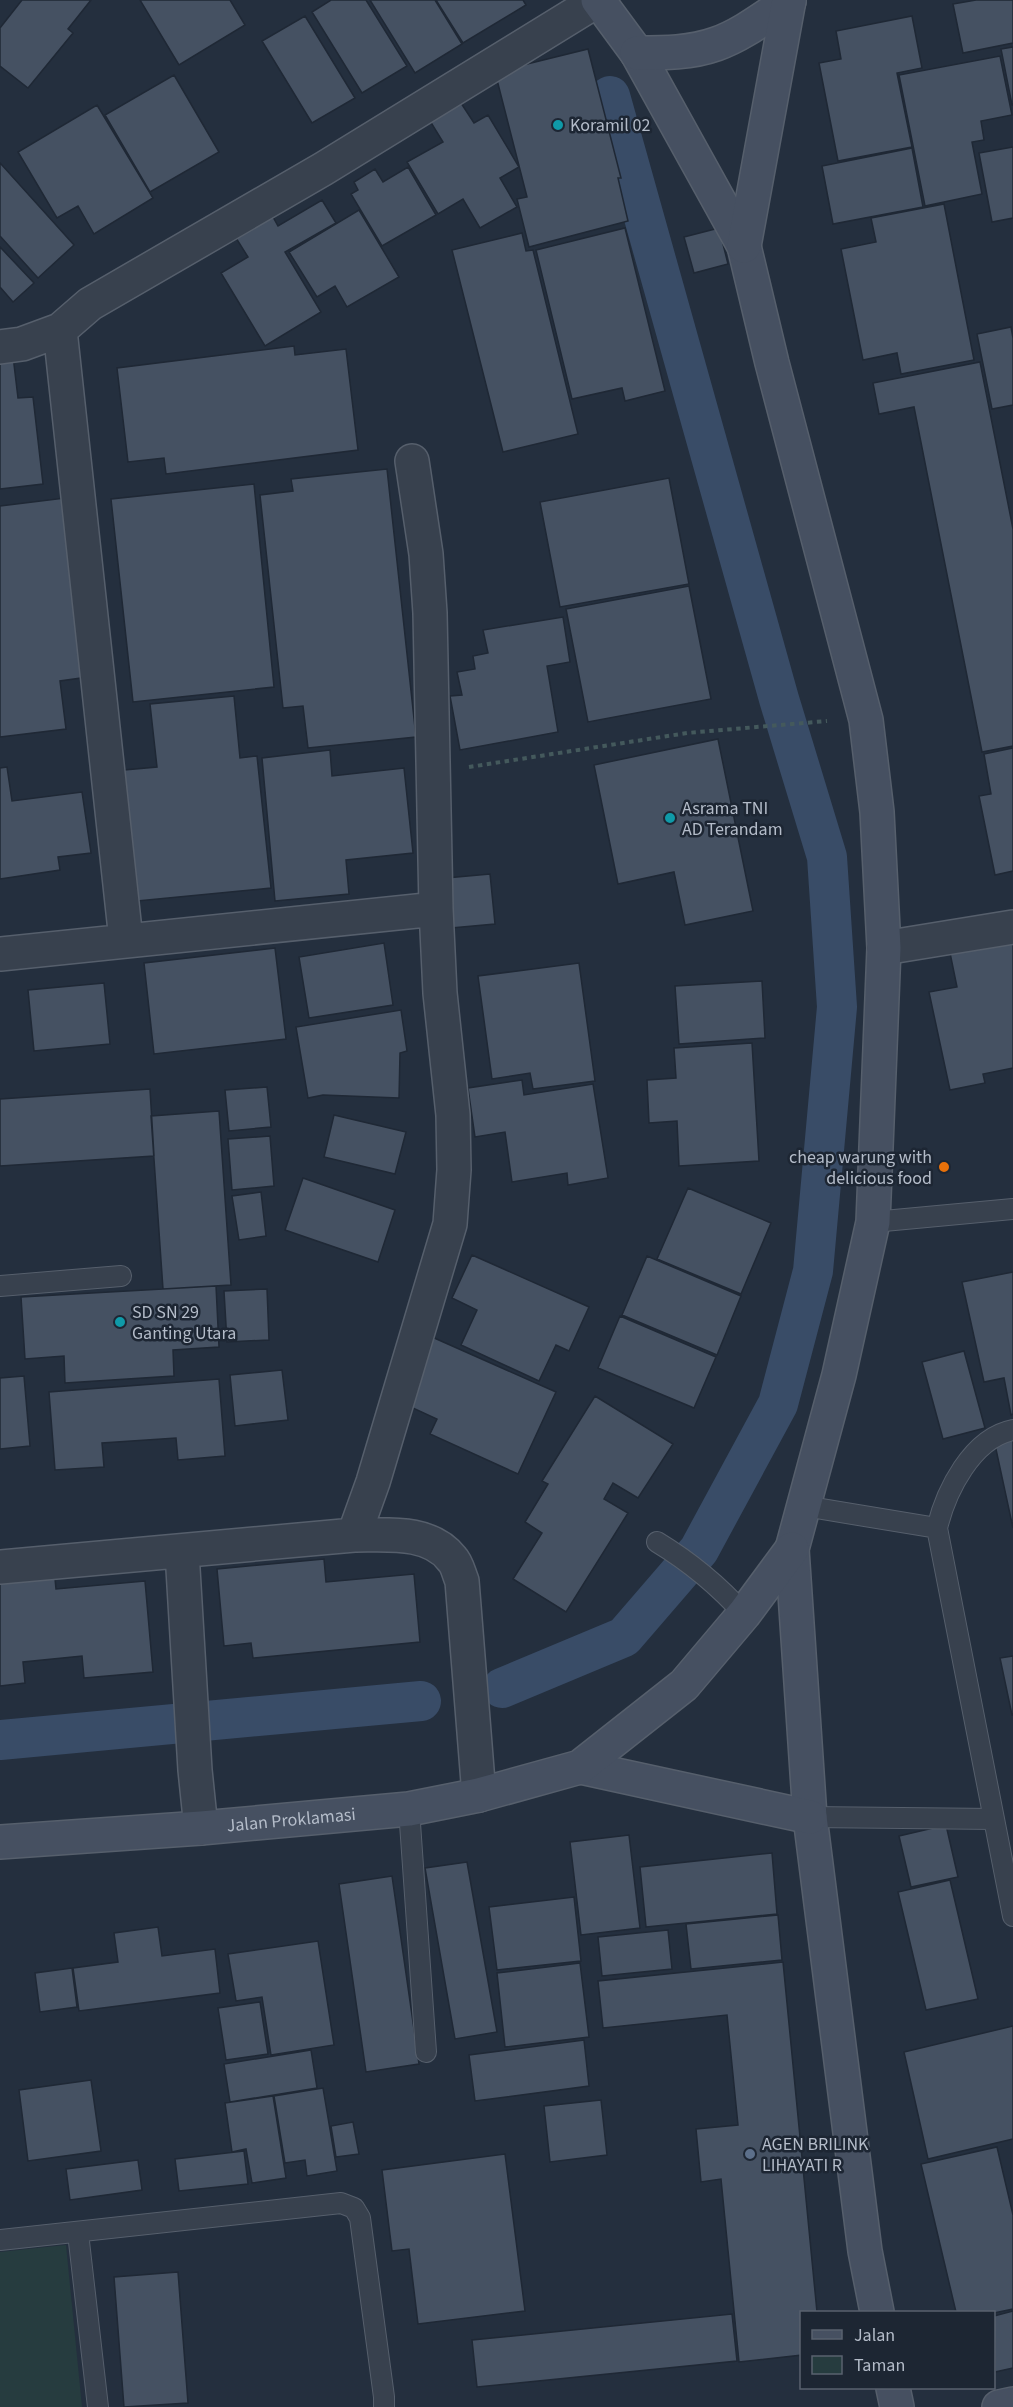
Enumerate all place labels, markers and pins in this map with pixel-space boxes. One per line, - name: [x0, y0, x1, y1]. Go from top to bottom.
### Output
- place label: Koramil 02: [570, 113, 650, 138]
- marker: Koramil 02: [551, 118, 565, 132]
- place label: Asrama TNI AD Terandam: [682, 796, 783, 842]
- marker: Asrama TNI AD Terandam: [663, 811, 677, 825]
- place label: cheap warung with delicious food: [789, 1145, 932, 1191]
- marker: cheap warung with delicious food: [937, 1160, 951, 1174]
- place label: SD SN 29 Ganting Utara: [132, 1300, 236, 1346]
- marker: SD SN 29 Ganting Utara: [113, 1315, 127, 1329]
- place label: AGEN BRILINK LIHAYATI R: [762, 2132, 869, 2178]
- marker: AGEN BRILINK LIHAYATI R: [743, 2147, 757, 2161]

